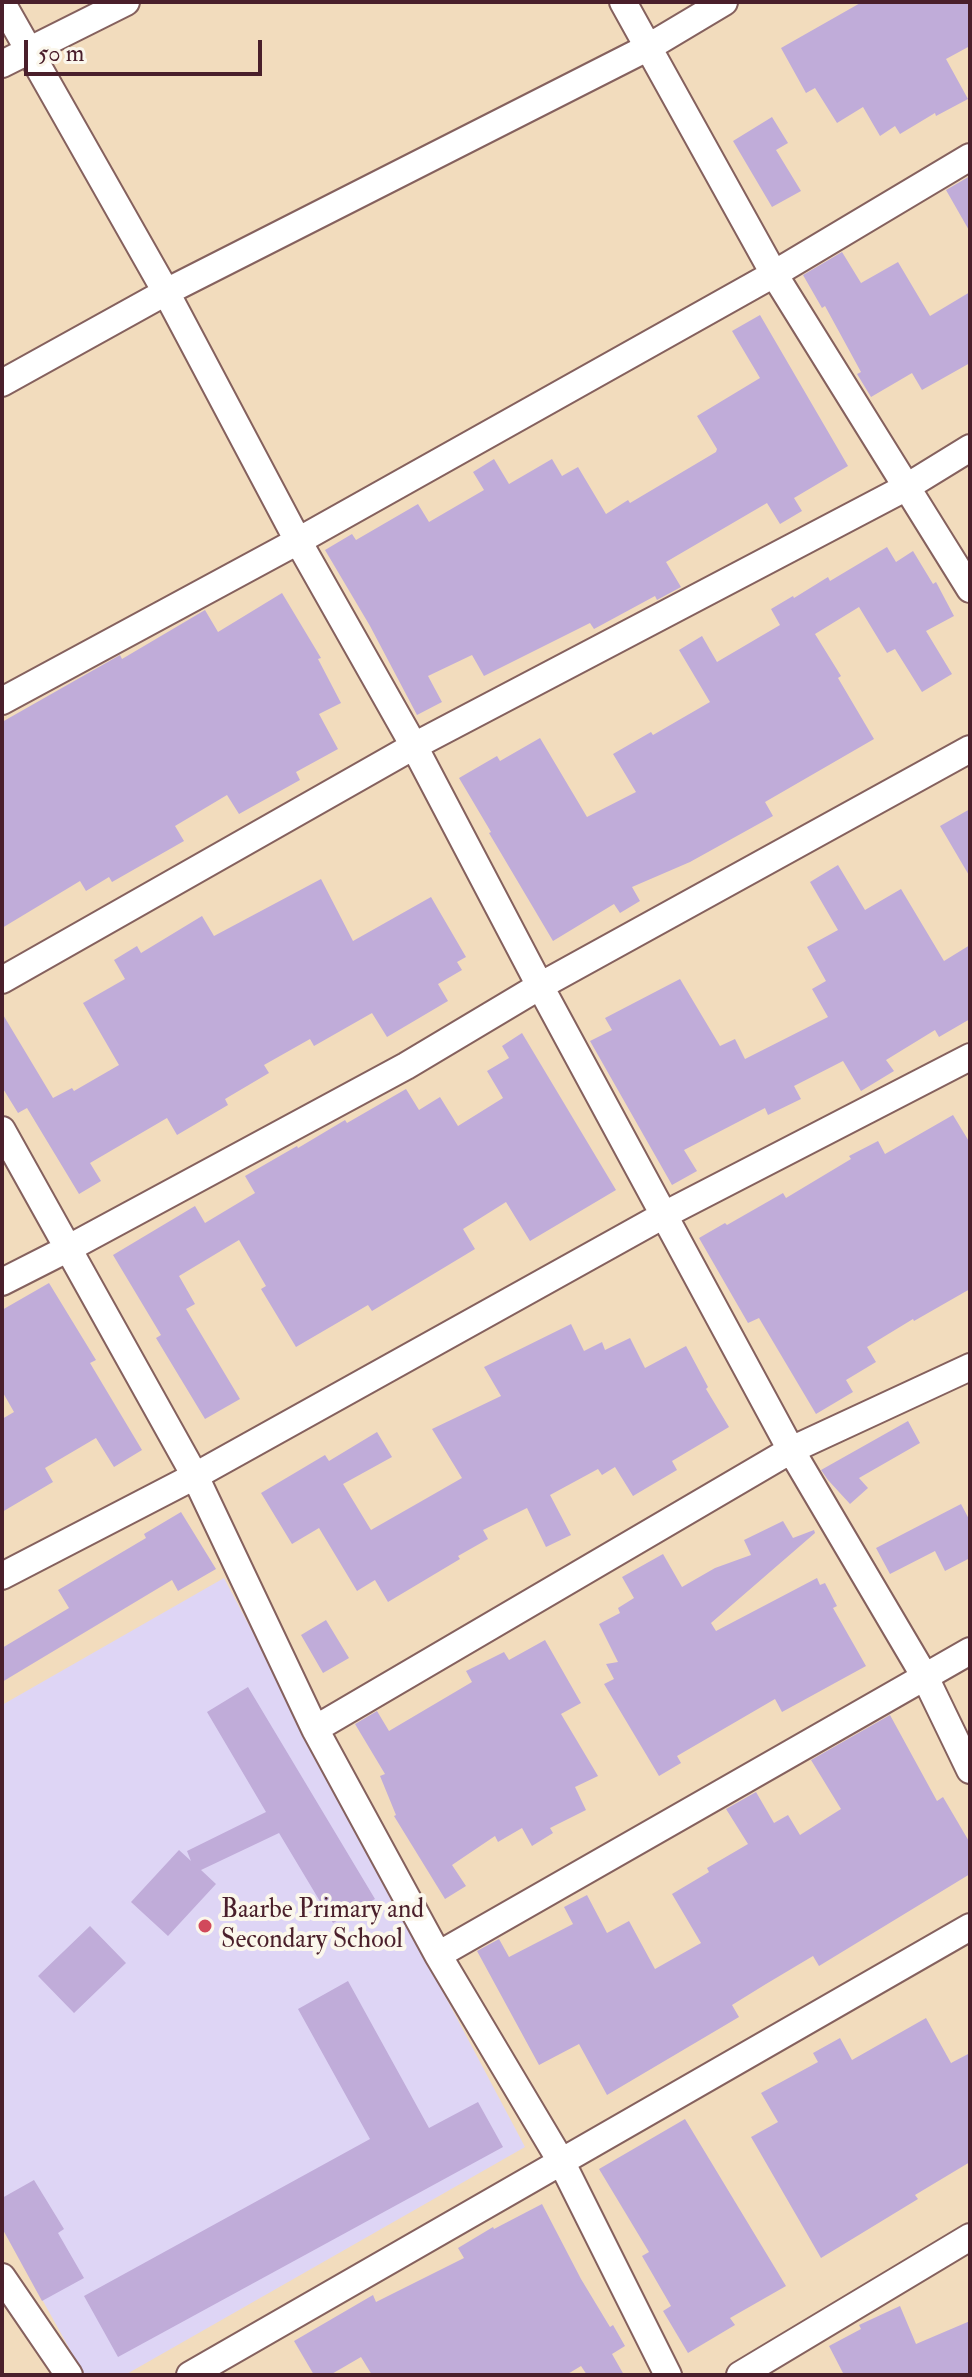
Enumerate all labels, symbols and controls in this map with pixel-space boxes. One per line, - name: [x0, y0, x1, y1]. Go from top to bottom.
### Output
- scale bar: [28, 24, 266, 74]
- text: 50 m: [38, 38, 84, 69]
- place label: Baarbe Primary and Secondary School: [221, 1895, 424, 1956]
- marker: Baarbe Primary and Secondary School: [196, 1917, 214, 1935]

